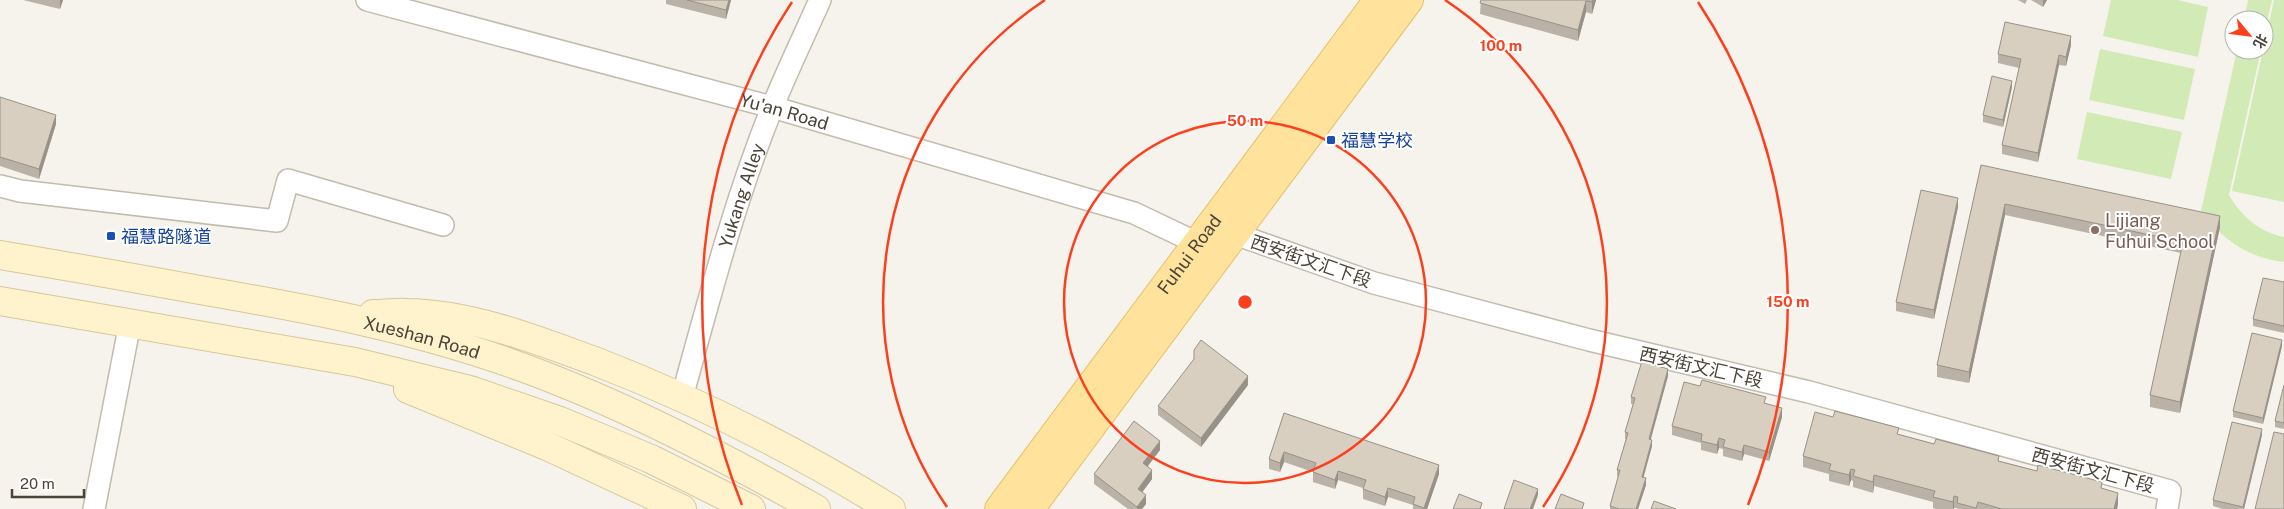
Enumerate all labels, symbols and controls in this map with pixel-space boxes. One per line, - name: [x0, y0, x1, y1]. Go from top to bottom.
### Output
- north arrow: [2224, 10, 2274, 60]
- text: 北: [2250, 31, 2271, 51]
- text: 100 m: [1480, 37, 1522, 54]
- street label: Yu'an Road: [738, 89, 831, 134]
- text: 50 m: [1227, 112, 1263, 129]
- place label: 福慧学校: [1341, 130, 1413, 151]
- marker: 福慧学校: [1325, 134, 1337, 146]
- street label: Yukang Alley: [714, 140, 768, 250]
- street label: Fuhui Road: [1153, 210, 1225, 298]
- place label: Lijiang Fuhui School: [2105, 210, 2214, 252]
- marker: Lijiang Fuhui School: [2089, 224, 2101, 236]
- place label: 福慧路隧道: [121, 226, 211, 247]
- marker: 福慧路隧道: [105, 230, 117, 242]
- street label: 西安街文汇下段: [1248, 231, 1374, 291]
- centre of rings: [1236, 293, 1254, 311]
- text: 150 m: [1766, 293, 1810, 310]
- street label: Xueshan Road: [362, 311, 483, 363]
- street label: 西安街文汇下段: [1637, 343, 1765, 391]
- street label: 西安街文汇下段: [2029, 444, 2157, 496]
- scale bar: [12, 466, 85, 498]
- text: 20 m: [20, 475, 55, 492]

